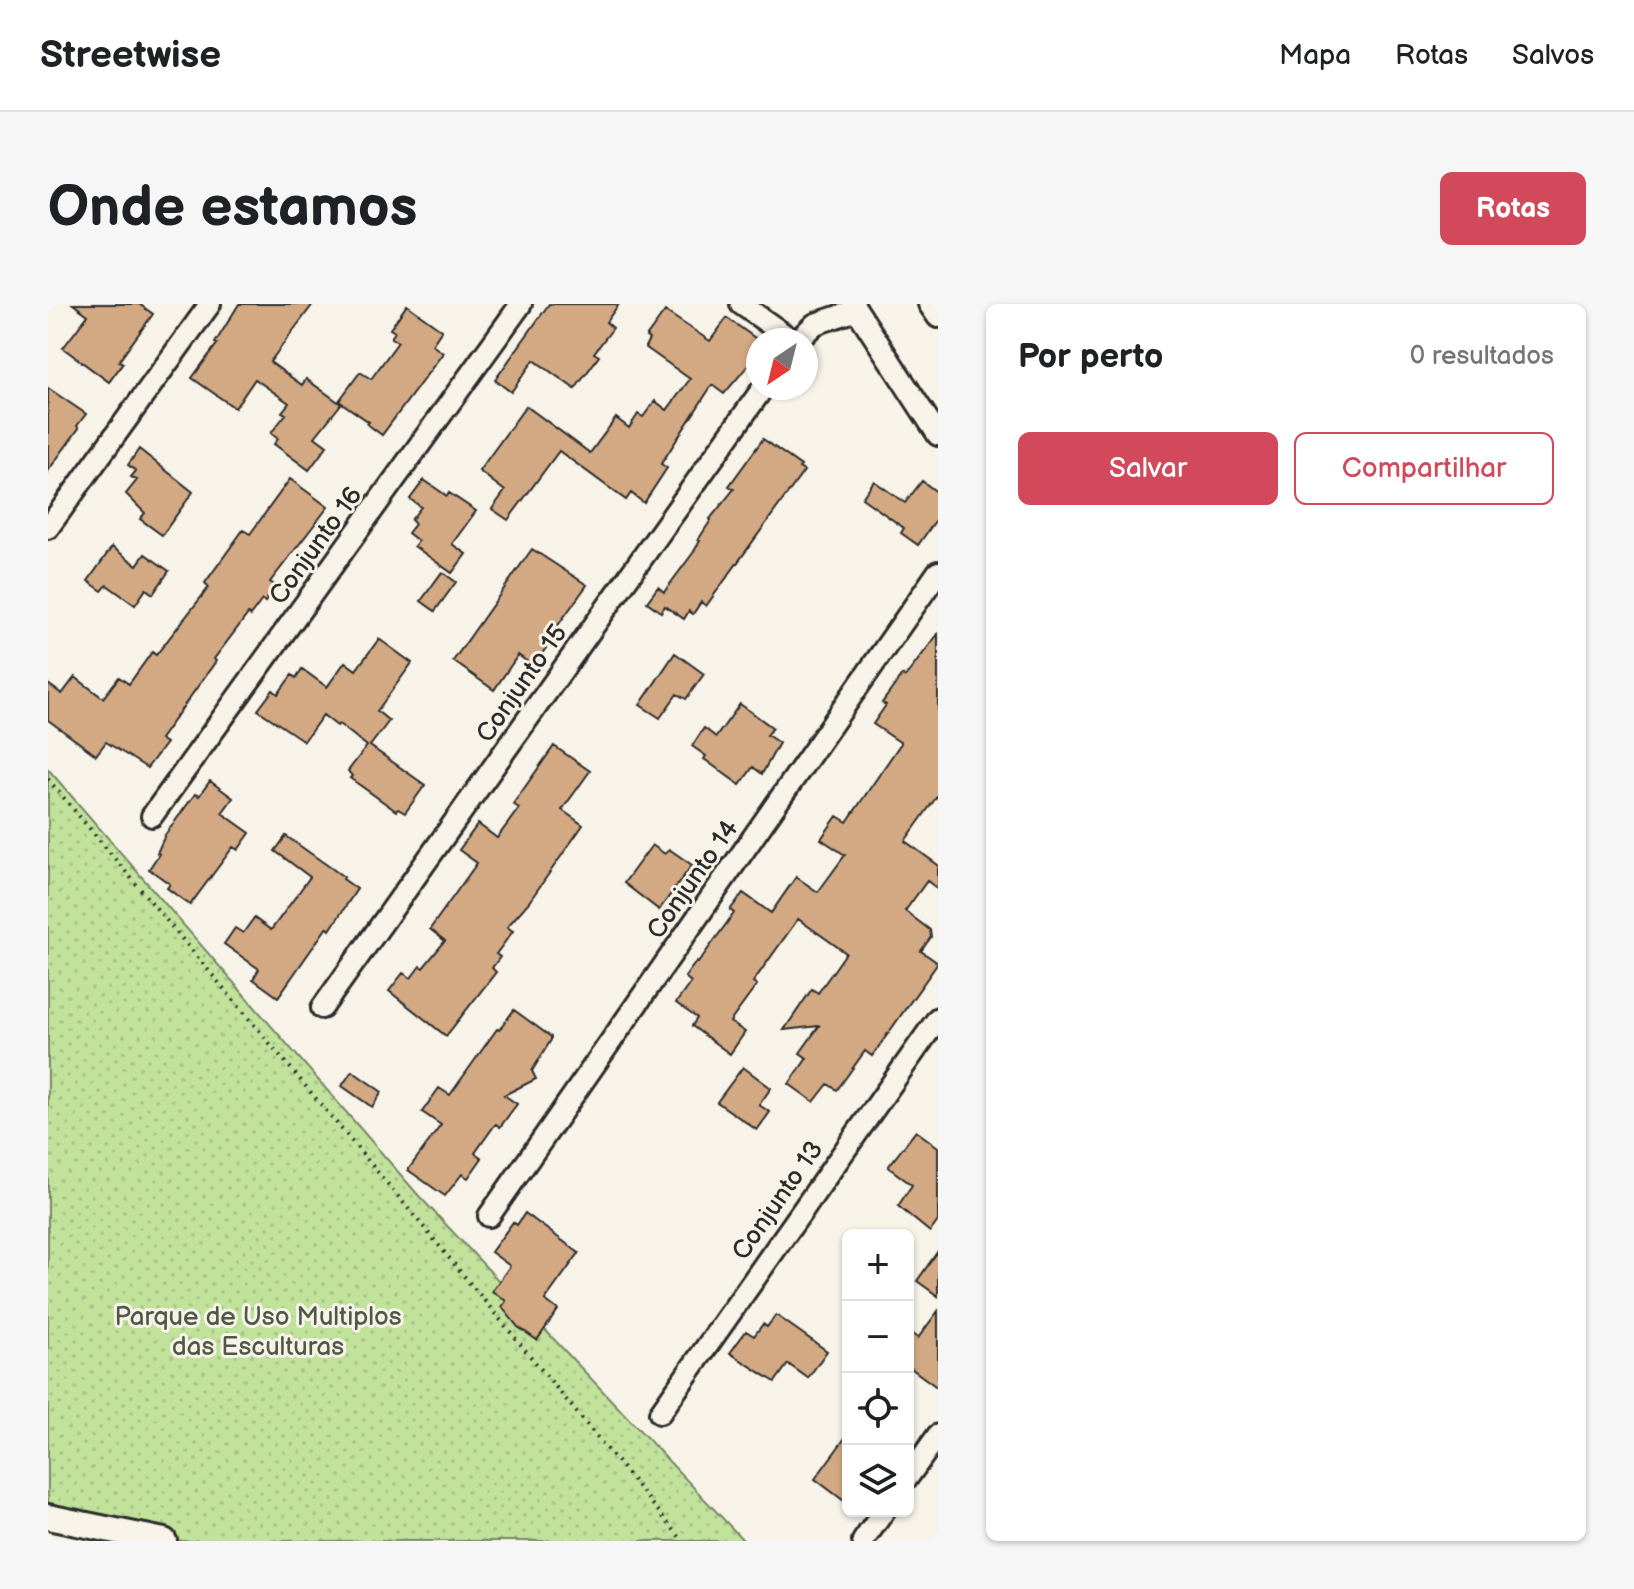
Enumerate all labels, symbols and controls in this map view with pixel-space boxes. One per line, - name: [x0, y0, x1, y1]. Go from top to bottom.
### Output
- text: Streetwise: [40, 33, 221, 78]
- text: Mapa: [1279, 39, 1351, 72]
- text: Rotas: [1395, 39, 1468, 72]
- text: Salvos: [1512, 39, 1594, 72]
- button: Rotas: [1440, 172, 1586, 245]
- text: Onde estamos: [48, 175, 417, 242]
- north arrow: [746, 328, 818, 400]
- text: Por perto: [1018, 336, 1163, 377]
- text: 0 resultados: [1410, 341, 1554, 372]
- button: Salvar: [1018, 432, 1278, 505]
- button: Compartilhar: [1294, 432, 1554, 505]
- street label: Conjunto 16: [263, 481, 369, 611]
- street label: Conjunto 15: [470, 619, 574, 749]
- street label: Conjunto 14: [641, 814, 746, 945]
- street label: Conjunto 13: [726, 1135, 831, 1266]
- map controls: [842, 1229, 914, 1517]
- button: +: [842, 1229, 914, 1301]
- button: −: [842, 1301, 914, 1373]
- park label: Parque de Uso Multiplos das Esculturas: [114, 1302, 402, 1363]
- button: locate: [842, 1373, 914, 1445]
- button: layers: [842, 1445, 914, 1517]

